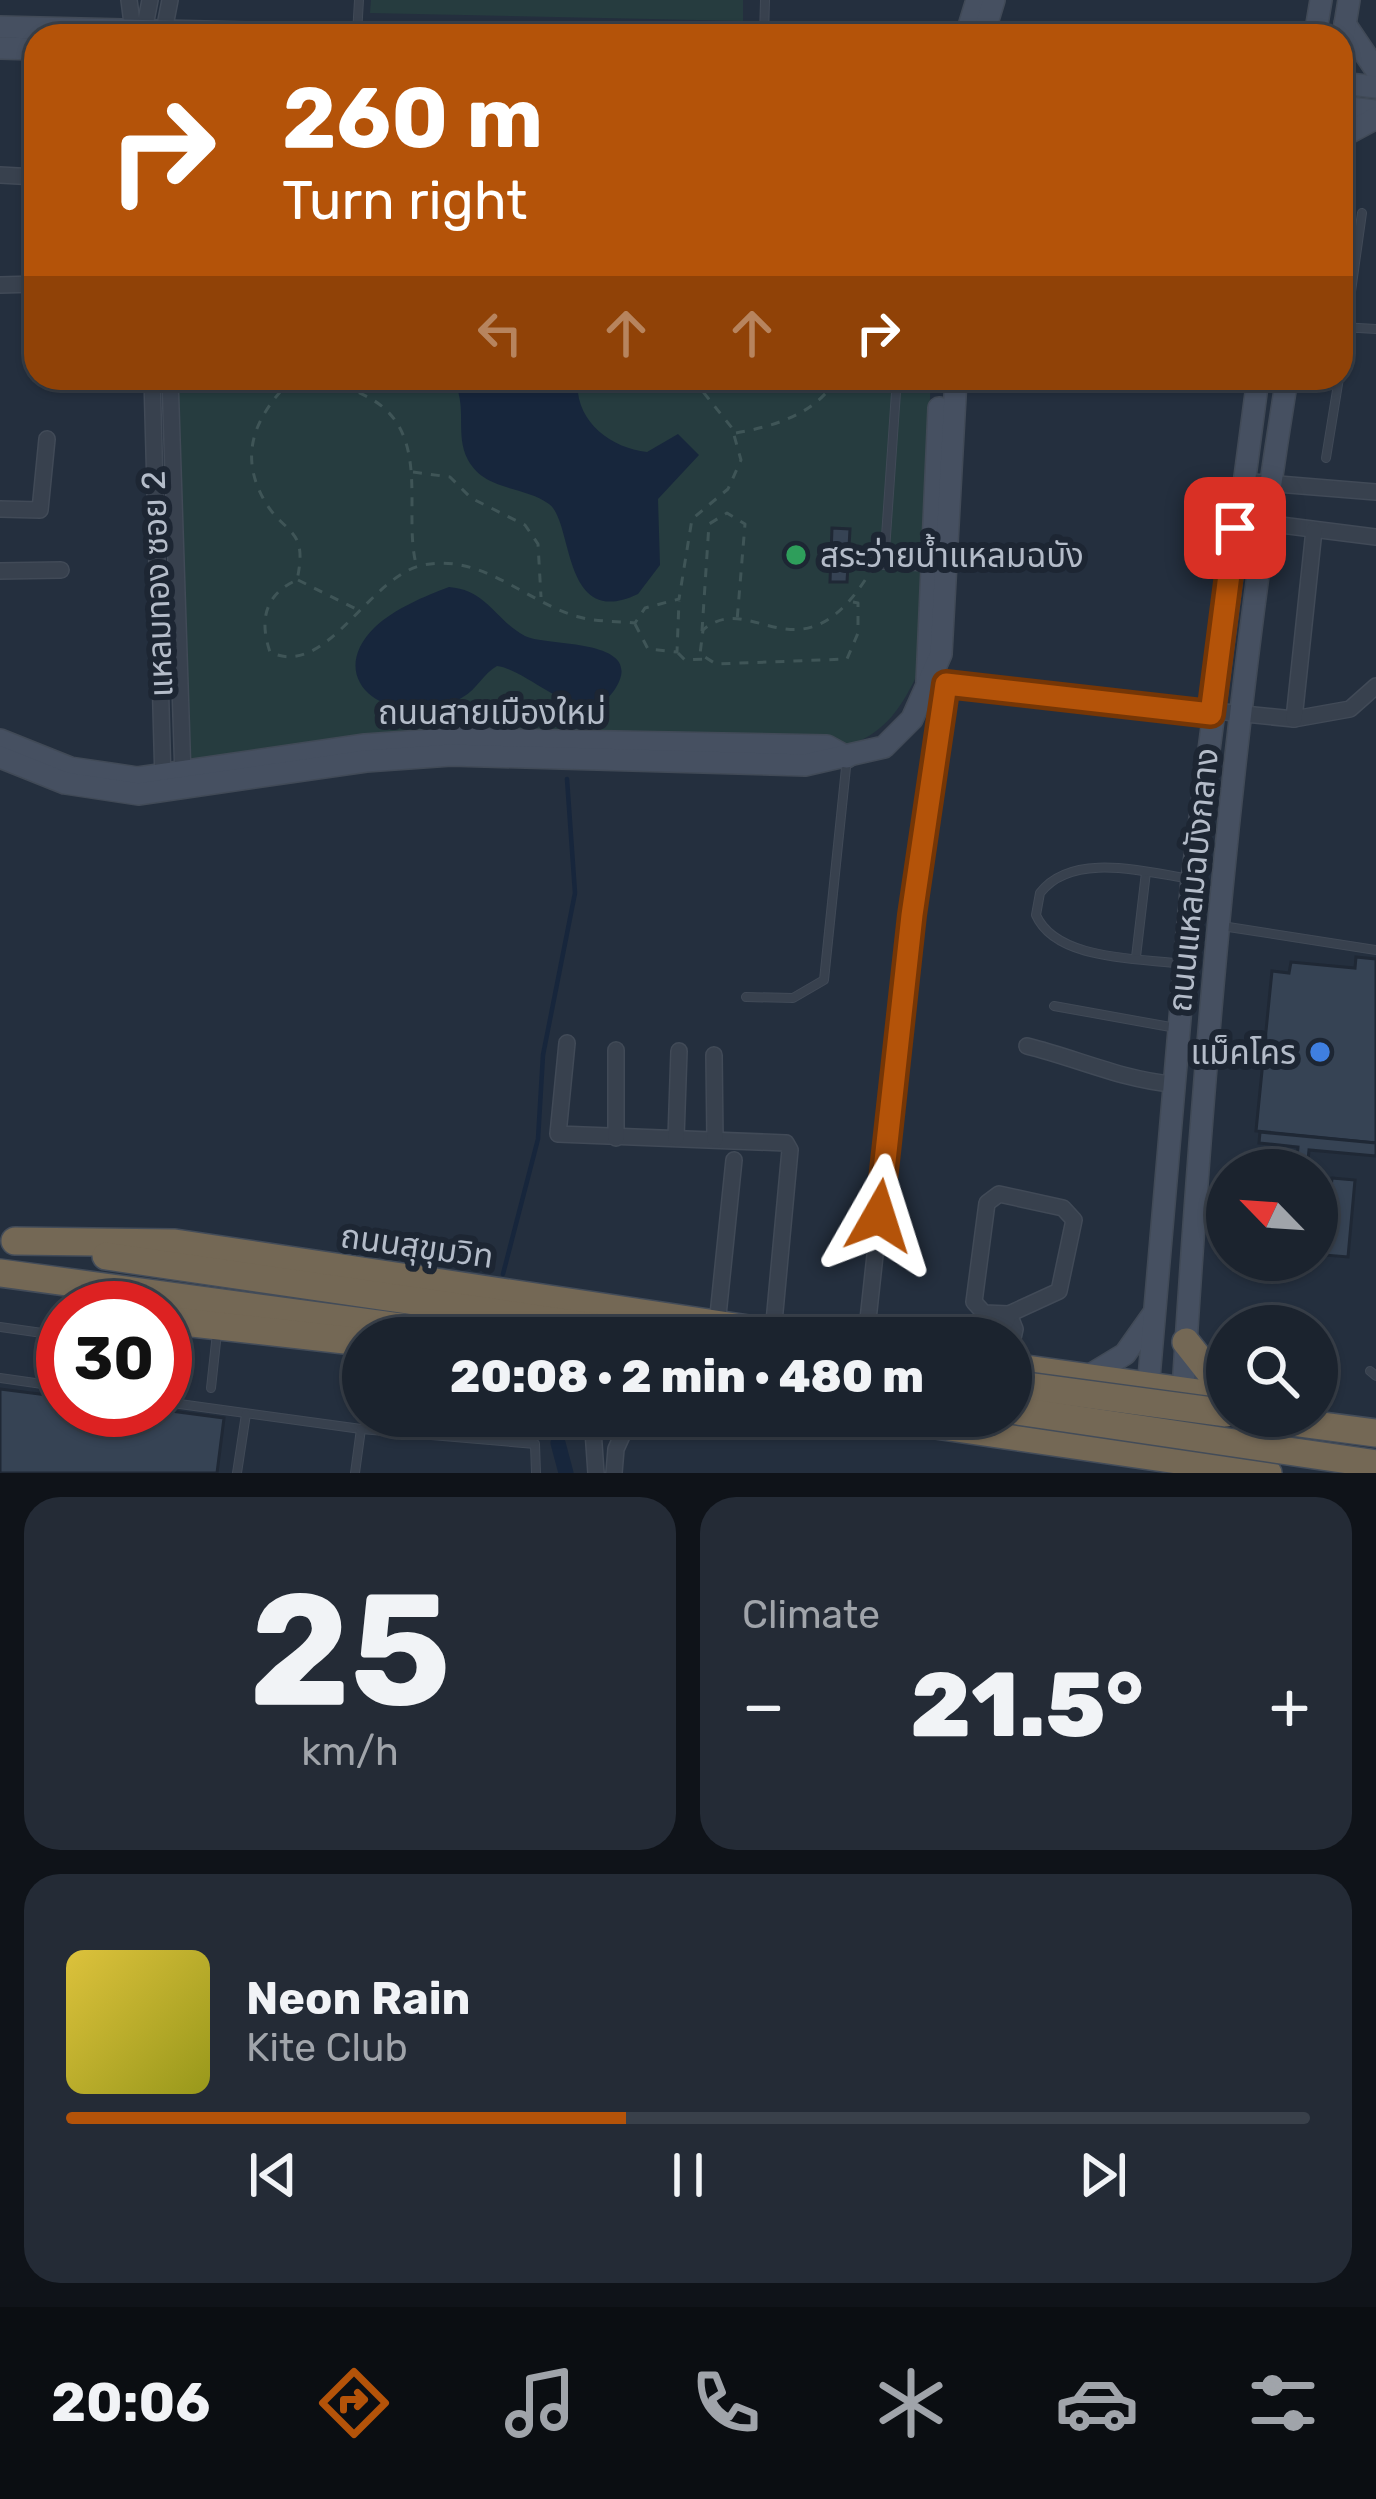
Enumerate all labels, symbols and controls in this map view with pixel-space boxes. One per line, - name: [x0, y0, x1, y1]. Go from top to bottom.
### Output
- text: 260 m: [282, 68, 543, 168]
- icon: right: [84, 72, 240, 228]
- text: Turn right: [282, 169, 527, 233]
- icon: left: [467, 300, 533, 366]
- icon: ahead: [593, 300, 659, 366]
- icon: ahead: [719, 300, 785, 366]
- icon: right: [845, 300, 911, 366]
- street label: แหลมทอง ซอย 2: [134, 470, 180, 698]
- pin: [1184, 477, 1286, 579]
- icon: arrive: [1202, 495, 1268, 561]
- place label: สระว่ายน้ำแหลมฉบัง: [820, 533, 1084, 575]
- marker: สระว่ายน้ำแหลมฉบัง: [783, 542, 809, 568]
- street label: ถนนสายเมืองใหม่: [378, 693, 606, 732]
- street label: ถนนแหลมฉบังกลาง: [1160, 746, 1226, 1014]
- place label: แม็คโคร: [1191, 1033, 1296, 1072]
- marker: แม็คโคร: [1307, 1039, 1333, 1065]
- north arrow: [1206, 1149, 1338, 1281]
- map controls: [1206, 1149, 1338, 1437]
- position arrow: [816, 1153, 942, 1279]
- street label: ถนนสุขุมวิท: [338, 1216, 496, 1277]
- speed limit sign: 30: [36, 1281, 192, 1437]
- button: search: [1206, 1305, 1338, 1437]
- text: 20:08 · 2 min · 480 m: [450, 1350, 924, 1403]
- text: 25: [249, 1558, 451, 1743]
- text: Climate: [742, 1592, 880, 1638]
- text: 21.5°: [910, 1652, 1143, 1759]
- text: −: [742, 1666, 785, 1745]
- text: +: [1269, 1666, 1310, 1745]
- text: km/h: [301, 1729, 399, 1775]
- text: Neon Rain: [246, 1972, 471, 2025]
- text: Kite Club: [246, 2025, 408, 2071]
- icon: previous: [240, 2142, 306, 2208]
- icon: pause: [655, 2142, 721, 2208]
- icon: next: [1070, 2142, 1136, 2208]
- icon: directions: [312, 2361, 396, 2445]
- icon: music: [498, 2361, 582, 2445]
- icon: phone: [684, 2361, 768, 2445]
- icon: climate: [869, 2361, 953, 2445]
- icon: car: [1055, 2361, 1139, 2445]
- icon: filters: [1241, 2361, 1325, 2445]
- text: 20:06: [51, 2371, 210, 2435]

